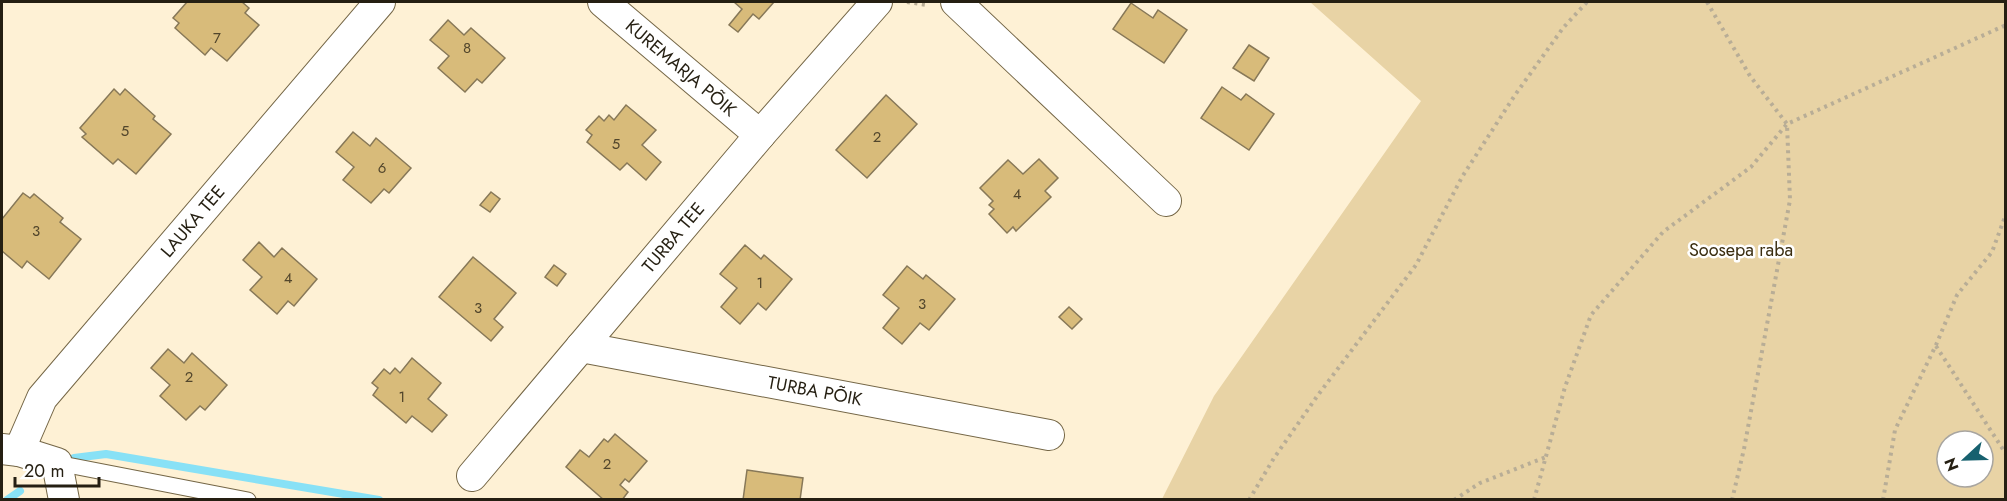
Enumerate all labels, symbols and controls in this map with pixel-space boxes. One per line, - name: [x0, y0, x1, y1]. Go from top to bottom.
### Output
- street label: KUREMARJA PÕIK: [620, 13, 743, 123]
- house number: 7: [213, 27, 221, 49]
- house number: 8: [463, 37, 471, 59]
- house number: 5: [121, 120, 129, 142]
- house number: 2: [873, 126, 881, 148]
- house number: 5: [612, 133, 620, 155]
- house number: 6: [378, 157, 386, 179]
- street label: LAUKA TEE: [154, 180, 231, 263]
- house number: 4: [1013, 183, 1022, 205]
- street label: TURBA TEE: [636, 197, 711, 279]
- house number: 3: [32, 220, 40, 242]
- park label: Soosepa raba: [1689, 237, 1793, 263]
- house number: 4: [284, 267, 293, 289]
- house number: 1: [757, 272, 763, 294]
- house number: 3: [918, 293, 926, 315]
- house number: 3: [474, 297, 482, 319]
- house number: 2: [185, 366, 193, 388]
- street label: TURBA PÕIK: [766, 369, 865, 413]
- house number: 1: [399, 386, 405, 408]
- north arrow: [1935, 429, 1995, 489]
- scale bar: [15, 450, 99, 488]
- house number: 2: [603, 453, 611, 475]
- text: N: [1939, 454, 1965, 475]
- text: 20 m: [24, 458, 64, 484]

